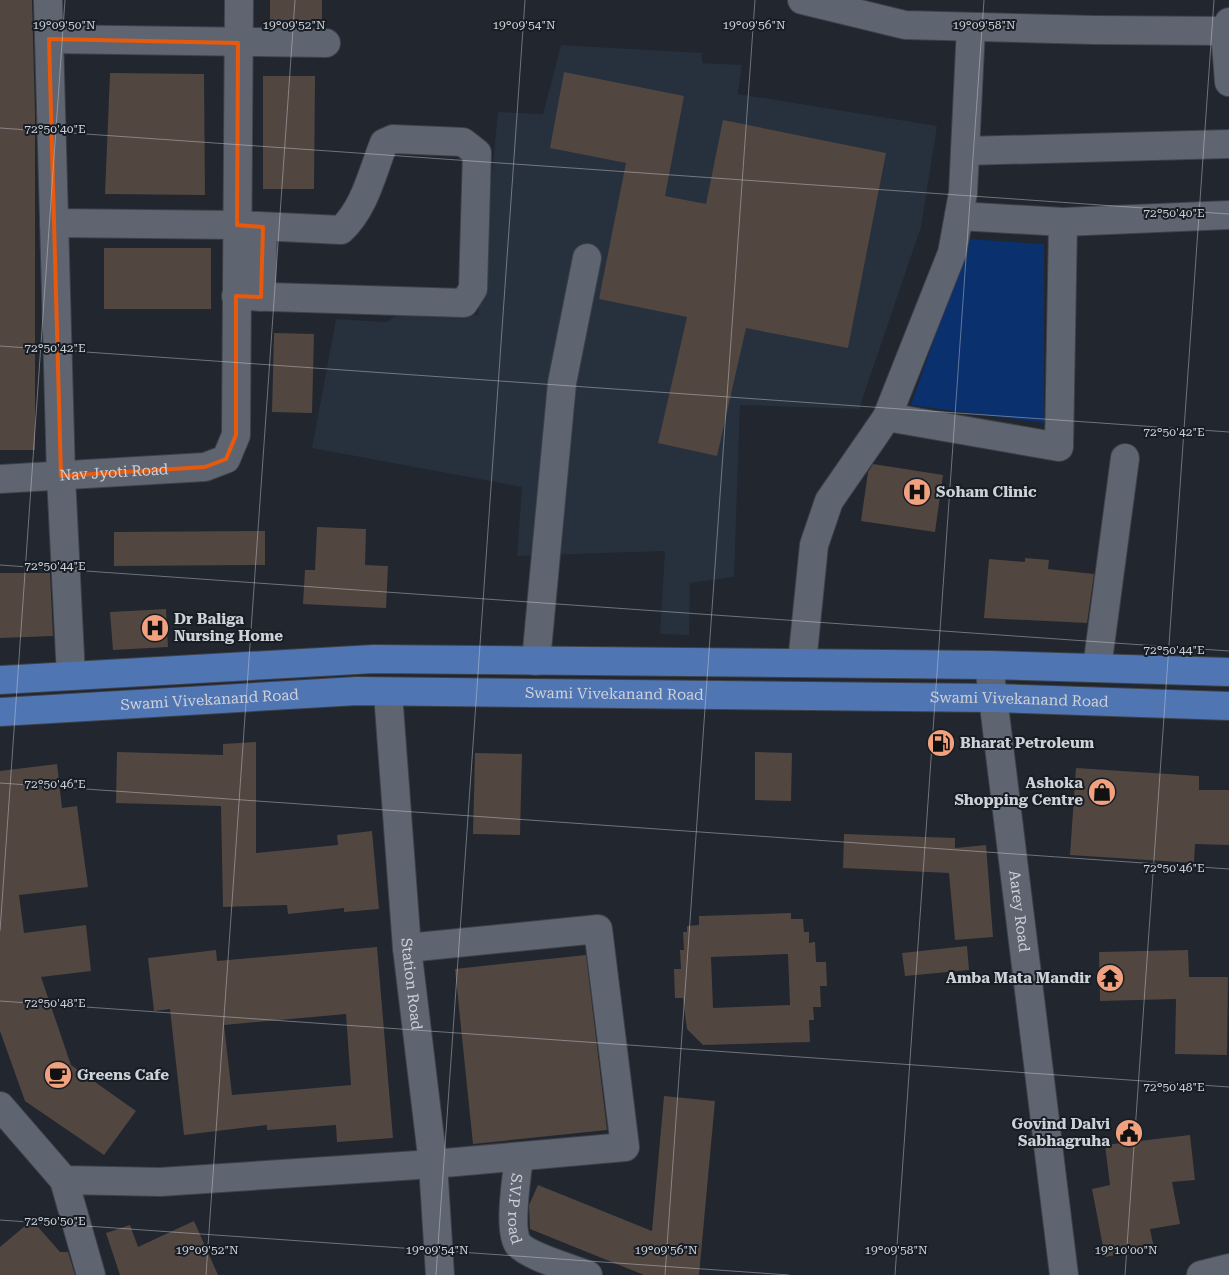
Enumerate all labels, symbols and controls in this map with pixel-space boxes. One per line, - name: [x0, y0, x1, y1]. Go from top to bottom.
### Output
- text: 19°09'50"N: [32, 18, 96, 32]
- text: 19°09'52"N: [262, 18, 326, 32]
- text: 19°09'54"N: [492, 18, 556, 32]
- text: 19°09'56"N: [722, 18, 786, 32]
- text: 19°09'58"N: [952, 18, 1016, 32]
- text: 72°50'40"E: [24, 122, 86, 136]
- text: 72°50'40"E: [1143, 206, 1205, 220]
- text: 72°50'42"E: [24, 341, 86, 355]
- text: 72°50'42"E: [1143, 425, 1205, 439]
- street label: Nav Jyoti Road: [59, 460, 169, 485]
- hospital icon: Soham Clinic: [902, 477, 932, 507]
- place label: Soham Clinic: [936, 483, 1037, 501]
- text: 72°50'44"E: [24, 559, 86, 573]
- place label: Dr Baliga Nursing Home: [174, 610, 283, 645]
- hospital icon: Dr Baliga Nursing Home: [140, 613, 170, 643]
- text: 72°50'44"E: [1143, 643, 1205, 657]
- street label: Swami Vivekanand Road: [525, 684, 704, 704]
- street label: Swami Vivekanand Road: [120, 685, 300, 714]
- street label: Swami Vivekanand Road: [930, 688, 1109, 711]
- fuel station icon: Bharat Petroleum: [926, 728, 956, 758]
- place label: Bharat Petroleum: [960, 734, 1095, 752]
- place label: Ashoka Shopping Centre: [954, 774, 1083, 809]
- text: 72°50'46"E: [24, 777, 86, 791]
- shop icon: Ashoka Shopping Centre: [1087, 777, 1117, 807]
- text: 72°50'46"E: [1143, 861, 1205, 875]
- street label: Aarey Road: [1005, 869, 1033, 953]
- street label: Station Road: [397, 937, 426, 1032]
- temple icon: Amba Mata Mandir: [1095, 963, 1125, 993]
- place label: Amba Mata Mandir: [946, 969, 1091, 987]
- text: 72°50'48"E: [24, 996, 86, 1010]
- cafe icon: Greens Cafe: [43, 1060, 73, 1090]
- place label: Greens Cafe: [77, 1066, 169, 1084]
- text: 72°50'48"E: [1143, 1080, 1205, 1094]
- place label: Govind Dalvi Sabhagruha: [1011, 1115, 1110, 1150]
- public building icon: Govind Dalvi Sabhagruha: [1114, 1118, 1144, 1148]
- street label: S.V.P road: [504, 1172, 526, 1247]
- text: 72°50'50"E: [24, 1214, 86, 1228]
- text: 19°09'52"N: [175, 1243, 239, 1257]
- text: 19°09'54"N: [405, 1243, 469, 1257]
- text: 19°09'56"N: [634, 1243, 698, 1257]
- text: 19°09'58"N: [864, 1243, 928, 1257]
- text: 19°10'00"N: [1094, 1243, 1158, 1257]

